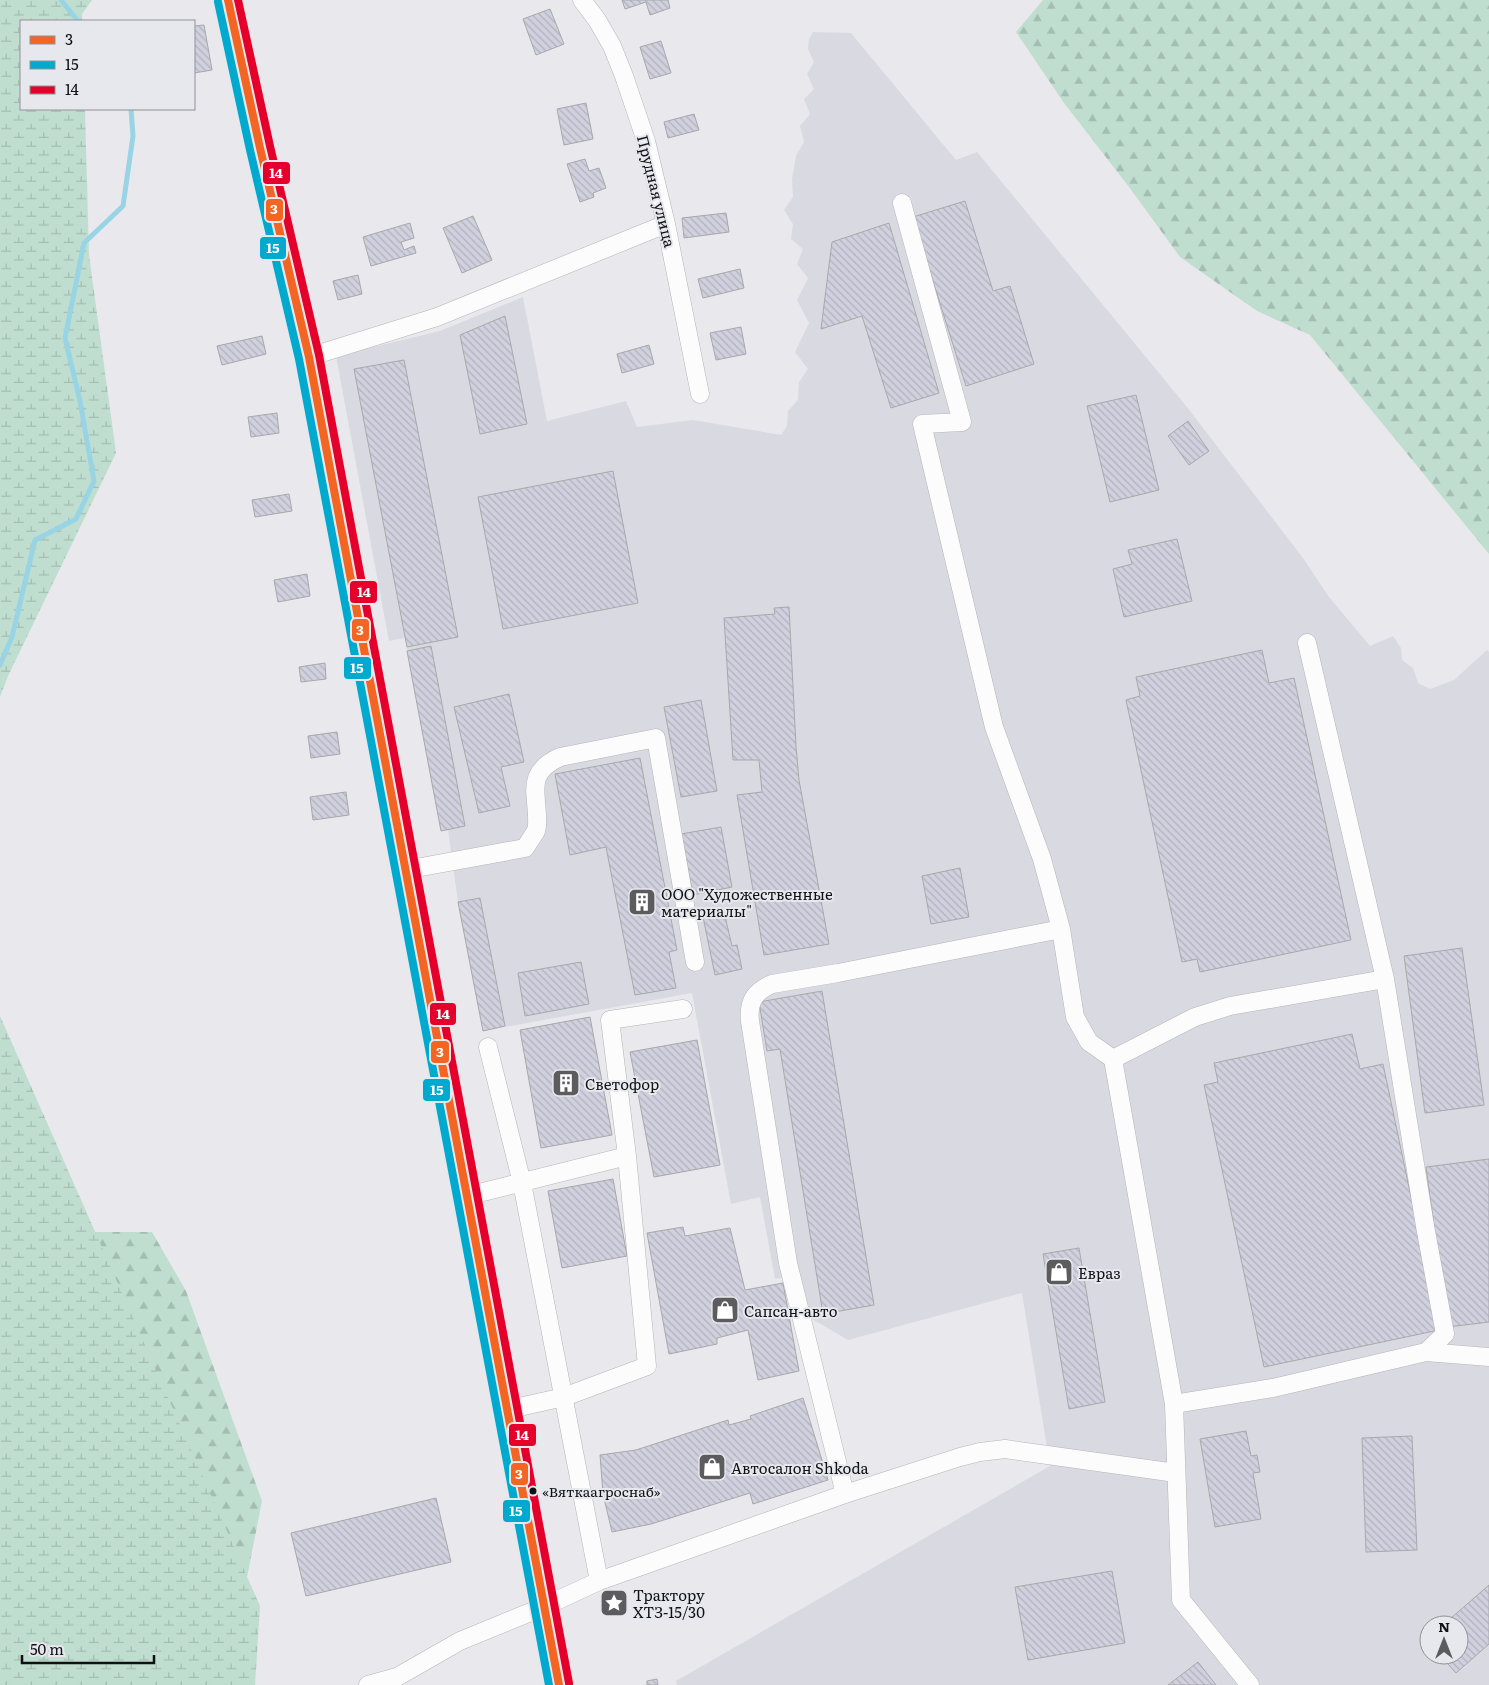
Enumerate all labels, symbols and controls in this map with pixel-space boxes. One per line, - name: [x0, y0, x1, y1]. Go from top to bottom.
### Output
- legend: [20, 20, 195, 110]
- text: 3: [65, 27, 73, 50]
- text: 15: [65, 52, 79, 75]
- text: 14: [65, 77, 79, 100]
- street label: Прудная улица: [632, 132, 682, 251]
- line badge: 14: [262, 161, 291, 185]
- text: 14: [269, 162, 283, 182]
- line badge: 3: [265, 198, 284, 222]
- text: 3: [270, 198, 278, 218]
- line badge: 15: [259, 236, 287, 260]
- text: 15: [266, 237, 280, 257]
- line badge: 14: [349, 580, 378, 604]
- text: 14: [357, 581, 371, 601]
- line badge: 3: [351, 618, 370, 642]
- text: 3: [356, 619, 364, 639]
- line badge: 15: [343, 656, 372, 680]
- text: 15: [350, 657, 364, 677]
- place label: ООО "Художественные материалы": [661, 882, 833, 922]
- building icon: ООО "Художественные материалы": [627, 887, 657, 917]
- line badge: 14: [429, 1002, 457, 1026]
- text: 14: [436, 1003, 450, 1023]
- line badge: 3: [430, 1040, 450, 1064]
- text: 3: [436, 1041, 444, 1061]
- building icon: Светофор: [551, 1068, 581, 1098]
- place label: Светофор: [585, 1072, 659, 1095]
- line badge: 15: [422, 1078, 451, 1102]
- text: 15: [430, 1079, 444, 1099]
- shop icon: Евраз: [1044, 1257, 1074, 1287]
- place label: Евраз: [1078, 1261, 1121, 1284]
- shop icon: Сапсан-авто: [710, 1295, 740, 1325]
- place label: Сапсан-авто: [744, 1299, 838, 1322]
- line badge: 14: [508, 1423, 537, 1447]
- text: 14: [515, 1424, 529, 1444]
- shop icon: Автосалон Shkoda: [697, 1452, 727, 1482]
- place label: Автосалон Shkoda: [731, 1456, 870, 1479]
- line badge: 3: [510, 1462, 529, 1486]
- text: 3: [515, 1463, 523, 1483]
- place label: «Вяткаагроснаб»: [542, 1481, 661, 1501]
- marker: «Вяткаагроснаб»: [528, 1486, 538, 1496]
- line badge: 15: [502, 1499, 531, 1523]
- text: 15: [509, 1500, 523, 1520]
- place label: Трактору ХТЗ-15/30: [633, 1583, 705, 1623]
- place icon: Трактору ХТЗ-15/30: [599, 1588, 629, 1618]
- north arrow: [1419, 1615, 1469, 1665]
- text: N: [1438, 1616, 1450, 1636]
- scale bar: [22, 1632, 155, 1664]
- text: 50 m: [30, 1637, 64, 1660]

